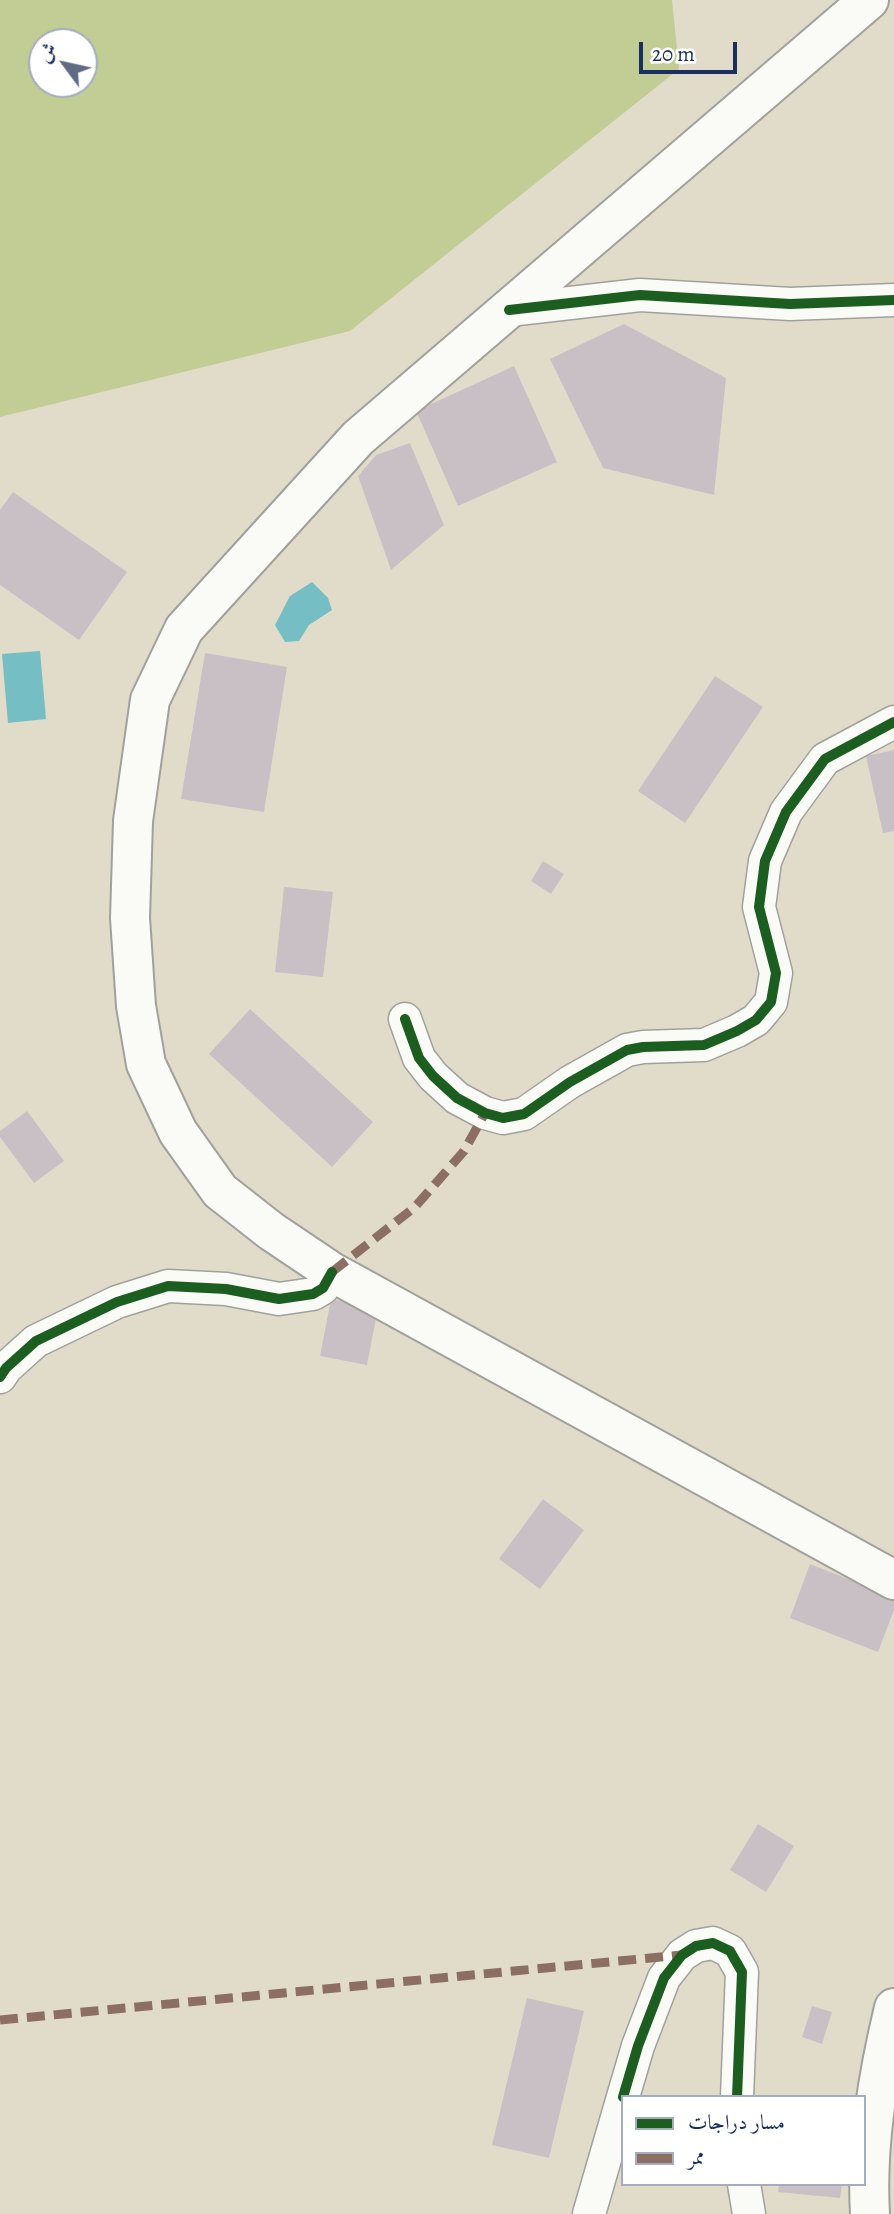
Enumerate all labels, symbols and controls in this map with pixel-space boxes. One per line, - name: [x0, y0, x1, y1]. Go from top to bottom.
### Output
- north arrow: [28, 28, 98, 98]
- scale bar: [642, 28, 740, 72]
- text: ش: [31, 38, 63, 68]
- text: 20 m: [652, 40, 695, 68]
- legend: [621, 2095, 866, 2186]
- text: مسار دراجات: [688, 2108, 785, 2136]
- text: ممر: [688, 2143, 705, 2171]

